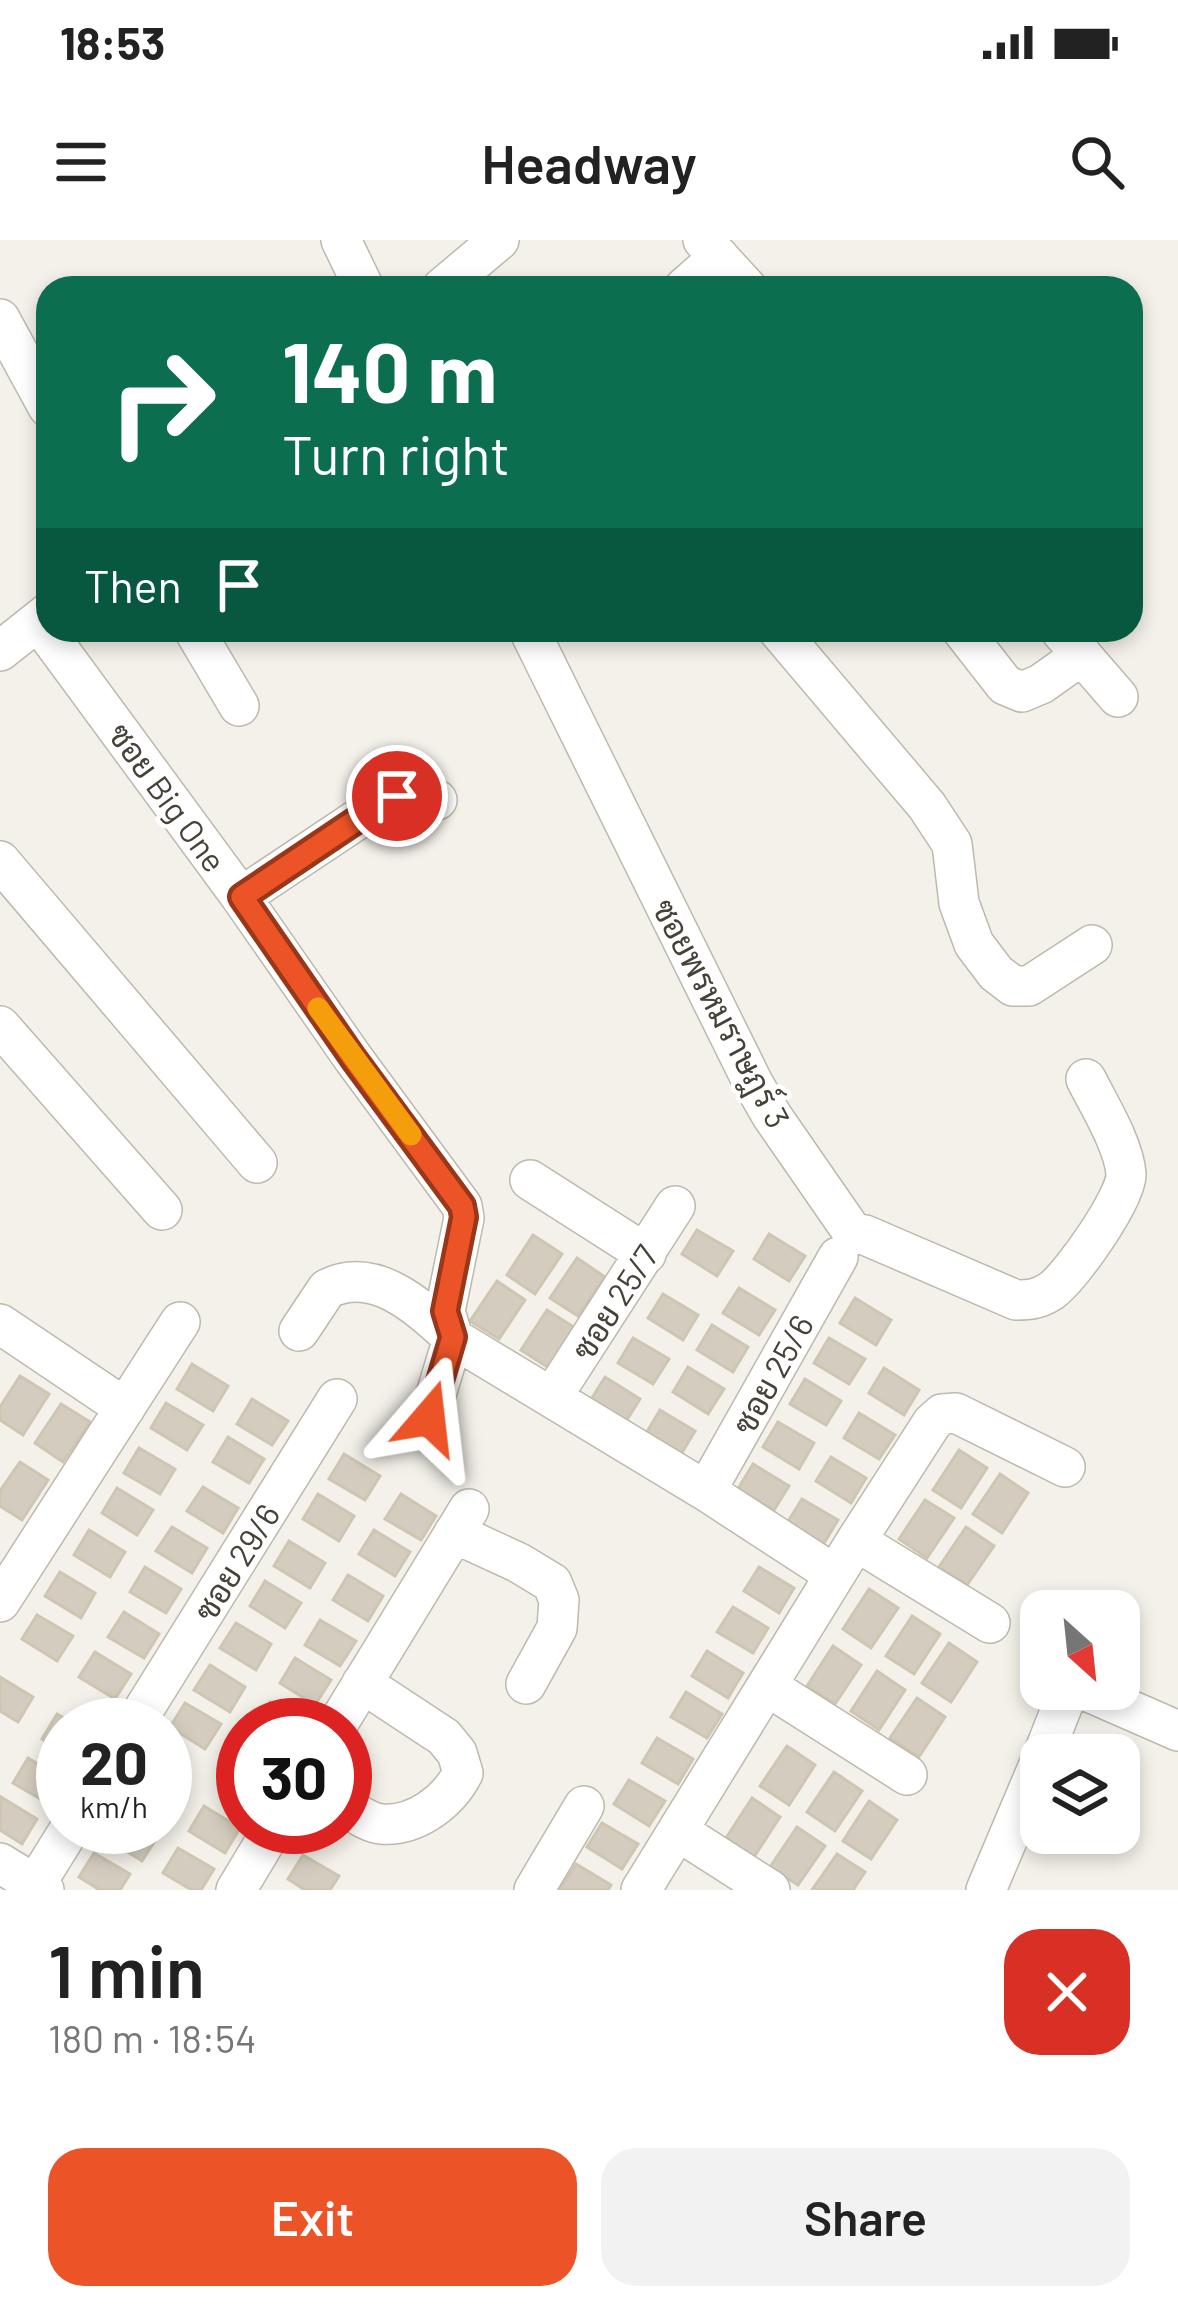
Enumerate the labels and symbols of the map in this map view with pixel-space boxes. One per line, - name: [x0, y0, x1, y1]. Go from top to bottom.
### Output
- street label: ซอย Big One: [101, 715, 235, 879]
- pin: [346, 745, 448, 847]
- street label: ซอยพรหมราษฎร์ 3: [642, 892, 799, 1136]
- street label: ซอย 25/7: [562, 1237, 666, 1367]
- street label: ซอย 25/6: [723, 1307, 821, 1441]
- position arrow: [366, 1355, 492, 1481]
- street label: ซอย 29/6: [185, 1496, 287, 1628]
- north arrow: [1020, 1590, 1140, 1710]
- speed limit sign: 30: [216, 1698, 372, 1854]

